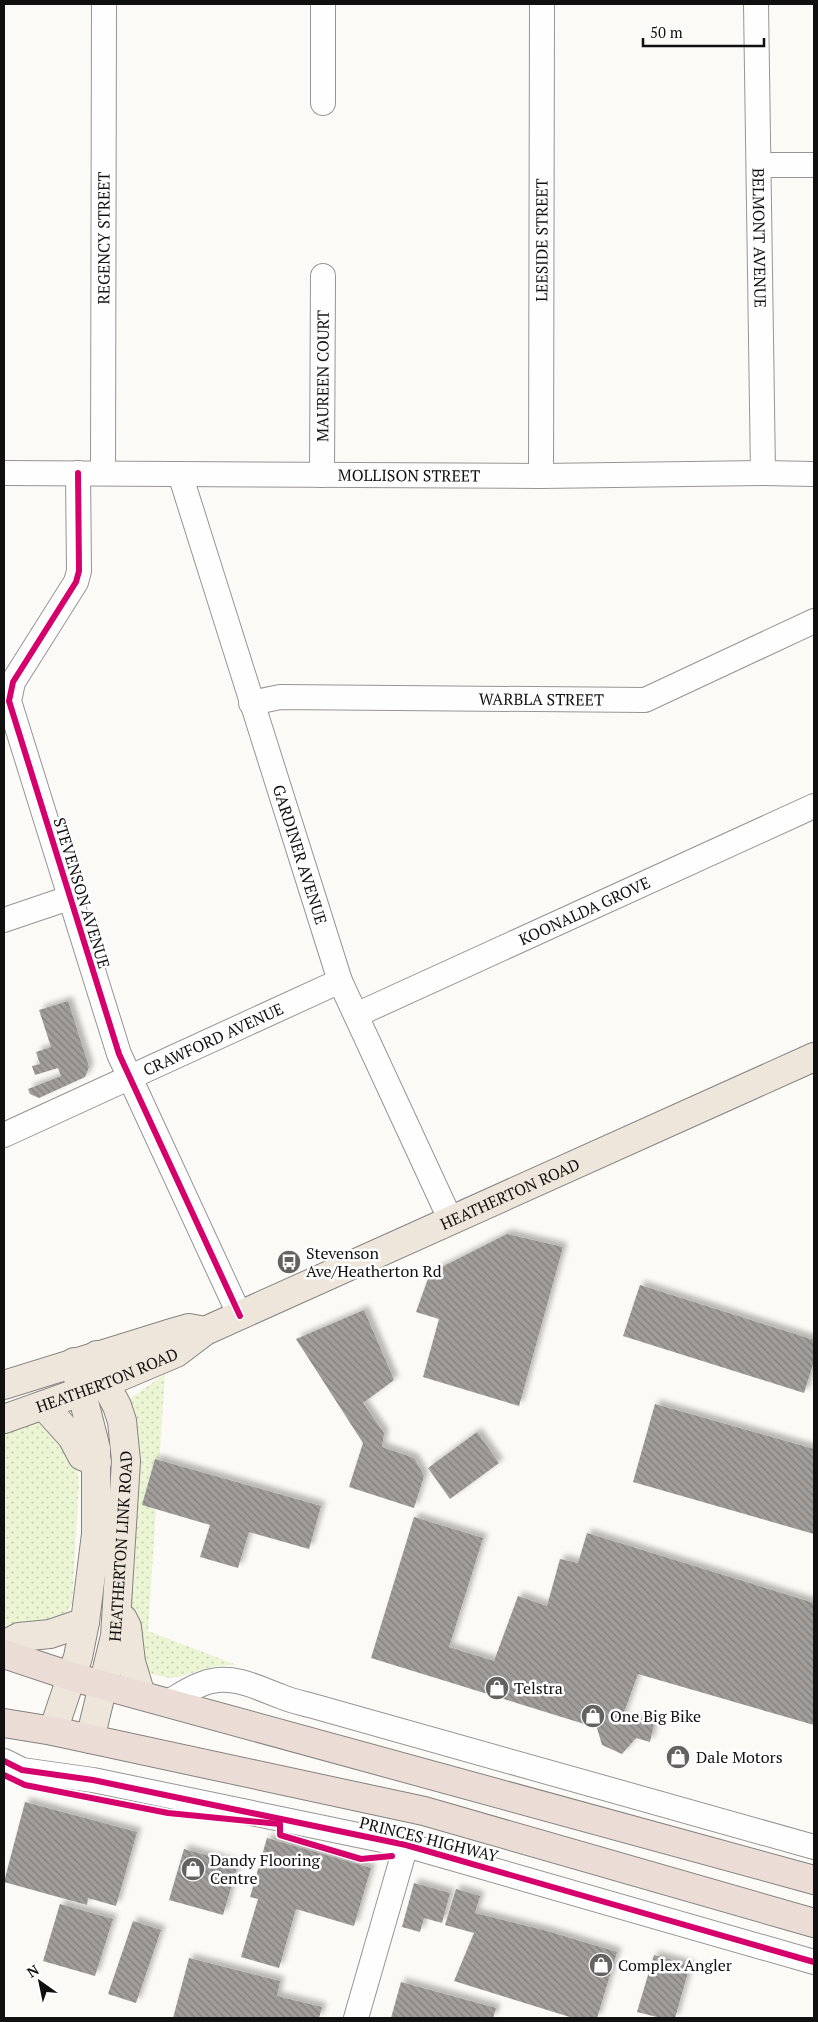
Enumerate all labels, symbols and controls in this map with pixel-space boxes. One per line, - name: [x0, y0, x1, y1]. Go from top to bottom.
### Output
- scale bar: [643, 15, 764, 47]
- text: 50 m: [650, 22, 683, 42]
- street label: BELMONT AVENUE: [747, 168, 772, 308]
- street label: REGENCY STREET: [92, 171, 115, 304]
- street label: LEESIDE STREET: [530, 178, 553, 302]
- street label: MAUREEN COURT: [311, 310, 334, 442]
- street label: MOLLISON STREET: [338, 464, 480, 487]
- street label: WARBLA STREET: [479, 688, 604, 711]
- street label: GARDINER AVENUE: [268, 782, 332, 927]
- street label: STEVENSON AVENUE: [49, 815, 115, 971]
- street label: KOONALDA GROVE: [515, 871, 654, 950]
- street label: CRAWFORD AVENUE: [139, 998, 287, 1081]
- street label: HEATHERTON ROAD: [437, 1153, 583, 1235]
- place label: Stevenson Ave/Heatherton Rd: [306, 1242, 442, 1282]
- bus stop icon: Stevenson Ave/Heatherton Rd: [276, 1249, 302, 1275]
- street label: HEATHERTON ROAD: [33, 1342, 181, 1418]
- street label: HEATHERTON LINK ROAD: [104, 1450, 137, 1642]
- shop icon: Telstra: [484, 1675, 510, 1701]
- place label: Telstra: [514, 1677, 563, 1699]
- shop icon: One Big Bike: [580, 1703, 606, 1729]
- place label: One Big Bike: [610, 1705, 701, 1727]
- shop icon: Dale Motors: [665, 1744, 691, 1770]
- place label: Dale Motors: [696, 1746, 783, 1768]
- street label: PRINCES HIGHWAY: [357, 1811, 501, 1867]
- place label: Dandy Flooring Centre: [210, 1849, 320, 1889]
- shop icon: Dandy Flooring Centre: [180, 1856, 206, 1882]
- shop icon: Complex Angler: [588, 1952, 614, 1978]
- place label: Complex Angler: [618, 1954, 733, 1976]
- north arrow: [15, 1957, 65, 2007]
- text: N: [23, 1960, 43, 1982]

